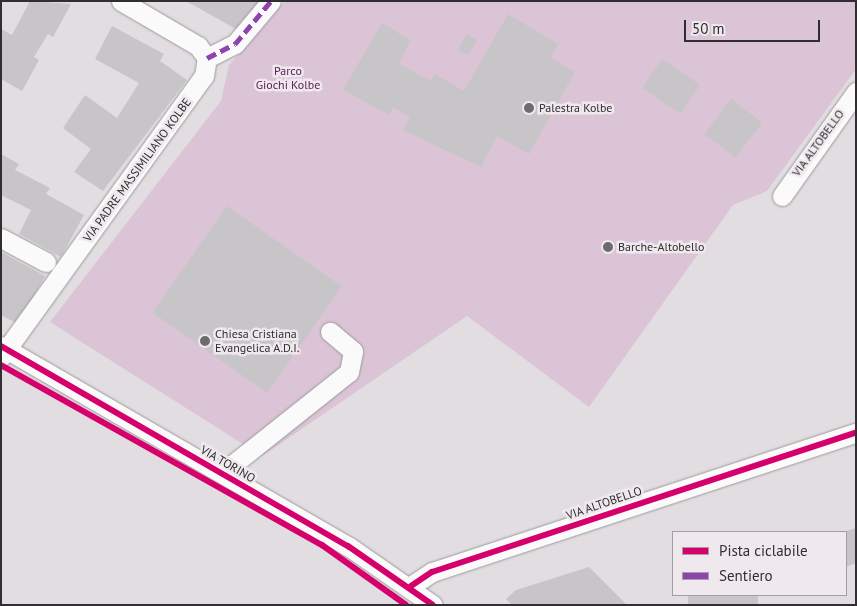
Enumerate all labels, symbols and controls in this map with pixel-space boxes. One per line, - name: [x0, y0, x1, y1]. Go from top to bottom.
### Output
- scale bar: [687, 10, 823, 42]
- text: 50 m: [692, 19, 725, 38]
- park label: Parco Giochi Kolbe: [256, 64, 320, 92]
- street label: VIA PADRE MASSIMILIANO KOLBE: [80, 95, 194, 245]
- place label: Palestra Kolbe: [539, 101, 612, 115]
- marker: Palestra Kolbe: [523, 102, 535, 114]
- street label: VIA ALTOBELLO: [789, 106, 847, 180]
- place label: Barche-Altobello: [618, 240, 704, 254]
- marker: Barche-Altobello: [602, 241, 614, 253]
- place label: Chiesa Cristiana Evangelica A.D.I.: [215, 327, 300, 355]
- marker: Chiesa Cristiana Evangelica A.D.I.: [199, 335, 211, 347]
- street label: VIA TORINO: [198, 442, 258, 486]
- street label: VIA ALTOBELLO: [564, 483, 644, 523]
- legend: [672, 531, 847, 596]
- text: Pista ciclabile: [719, 541, 808, 560]
- text: Sentiero: [719, 566, 773, 585]

